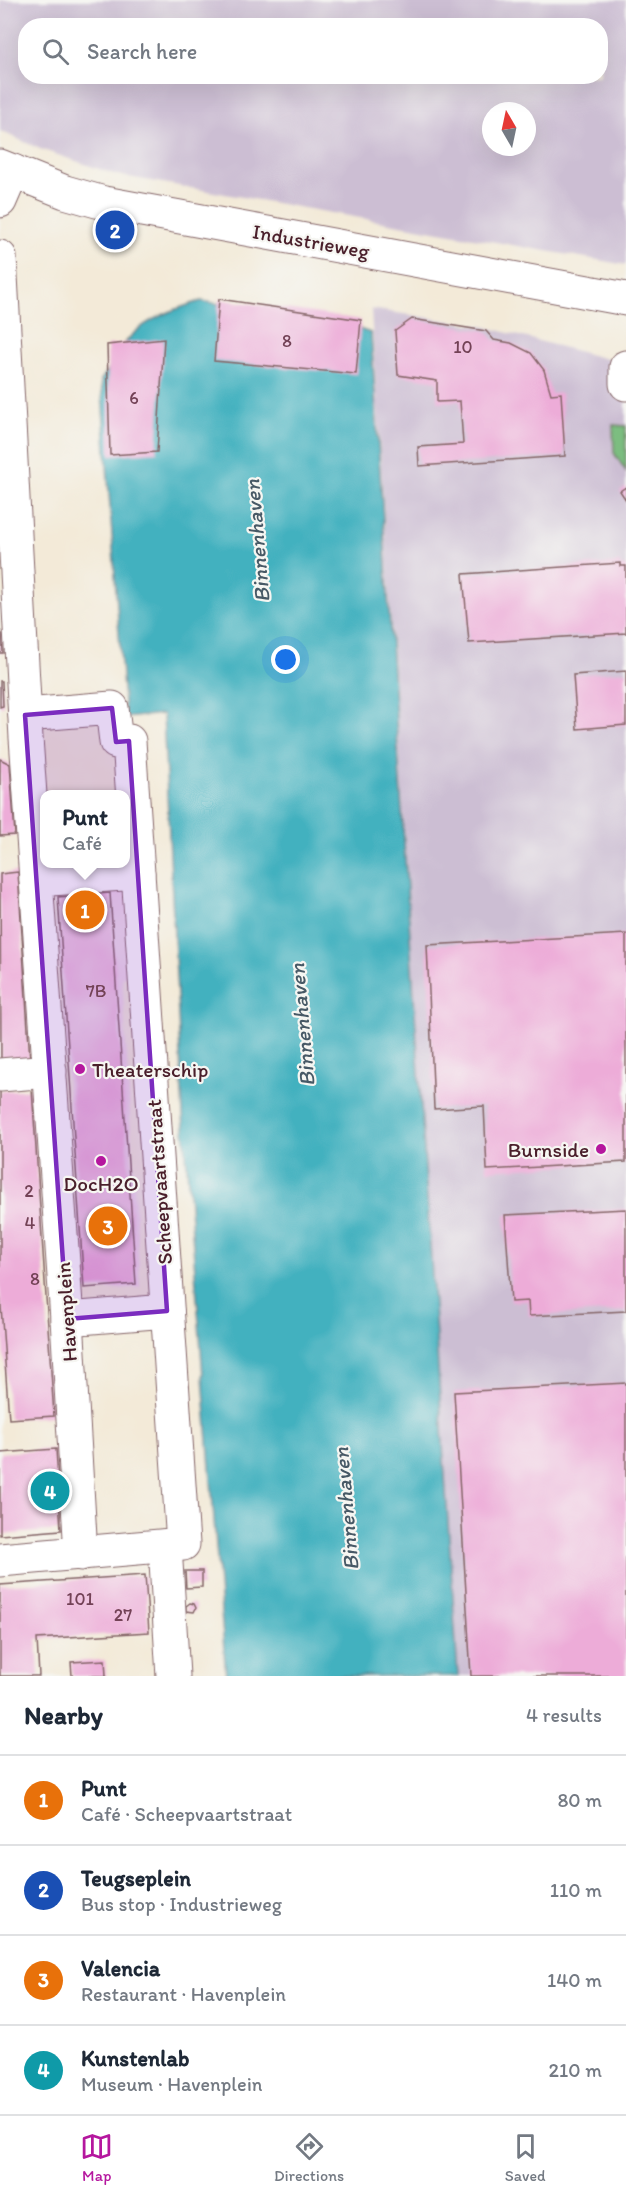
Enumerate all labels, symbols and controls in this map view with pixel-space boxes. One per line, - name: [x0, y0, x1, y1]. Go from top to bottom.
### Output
- search box: [18, 18, 608, 84]
- icon: search: [39, 35, 72, 68]
- text: Search here: [87, 38, 197, 65]
- north arrow: [482, 102, 536, 156]
- pin: 2: [96, 208, 134, 252]
- street label: Industrieweg: [251, 218, 372, 264]
- house number: 8: [282, 330, 292, 352]
- house number: 10: [453, 336, 473, 358]
- house number: 6: [129, 387, 139, 409]
- water label: Binnenhaven: [238, 478, 276, 604]
- your location: [271, 645, 300, 674]
- popup: [40, 790, 130, 868]
- text: Punt: [62, 804, 108, 831]
- text: Café: [62, 831, 102, 855]
- pin: 1: [66, 888, 104, 932]
- water label: Binnenhaven: [283, 962, 321, 1088]
- house number: 7B: [86, 980, 106, 1002]
- place label: Theaterschip: [92, 1057, 208, 1082]
- marker: Theaterschip: [73, 1062, 87, 1076]
- street label: Scheepvaartstraat: [141, 1098, 177, 1265]
- place label: Burnside: [508, 1137, 589, 1162]
- marker: Burnside: [594, 1142, 608, 1156]
- marker: DocH2O: [94, 1154, 108, 1168]
- place label: DocH2O: [63, 1171, 139, 1196]
- house number: 2: [24, 1180, 34, 1202]
- pin: 3: [88, 1204, 128, 1248]
- house number: 4: [25, 1212, 36, 1234]
- street label: Havenplein: [50, 1261, 82, 1363]
- house number: 8: [30, 1268, 40, 1290]
- water label: Binnenhaven: [327, 1446, 365, 1572]
- pin: 4: [31, 1468, 70, 1514]
- house number: 101: [66, 1588, 94, 1610]
- house number: 27: [114, 1604, 132, 1626]
- text: Nearby: [24, 1699, 103, 1731]
- text: 4 results: [526, 1703, 602, 1727]
- text: Punt: [81, 1775, 126, 1802]
- text: 1: [39, 1788, 48, 1812]
- text: 80 m: [557, 1788, 602, 1812]
- text: Café · Scheepvaartstraat: [81, 1802, 292, 1826]
- text: Teugseplein: [81, 1865, 191, 1892]
- text: 2: [38, 1878, 49, 1902]
- text: 110 m: [550, 1878, 602, 1902]
- text: Bus stop · Industrieweg: [81, 1892, 282, 1916]
- text: Valencia: [81, 1955, 160, 1982]
- text: 3: [38, 1968, 49, 1992]
- text: 140 m: [547, 1968, 602, 1992]
- text: Restaurant · Havenplein: [81, 1982, 286, 2006]
- text: Kunstenlab: [81, 2045, 189, 2072]
- text: 4: [37, 2058, 50, 2082]
- text: 210 m: [549, 2058, 602, 2082]
- text: Museum · Havenplein: [81, 2072, 262, 2096]
- tab: Map: [80, 2130, 113, 2185]
- tab: Directions: [274, 2130, 344, 2185]
- tab: Saved: [505, 2130, 546, 2185]

